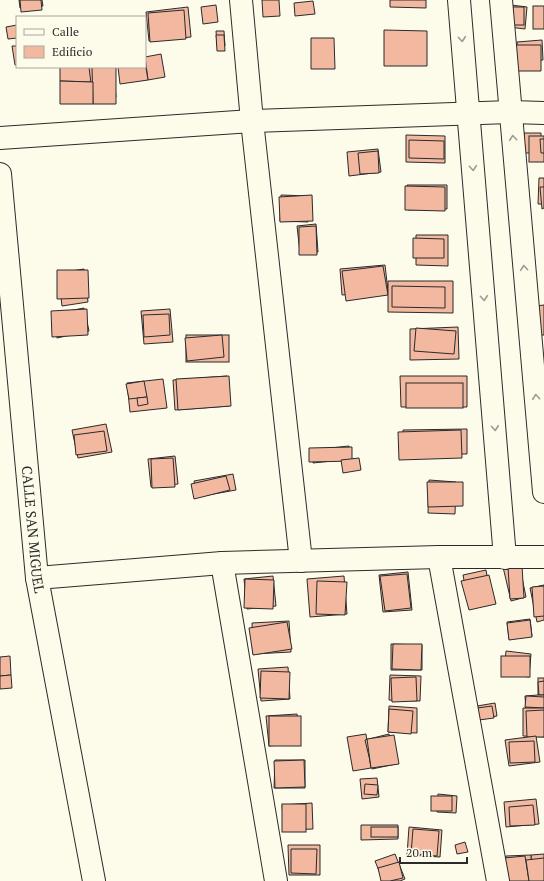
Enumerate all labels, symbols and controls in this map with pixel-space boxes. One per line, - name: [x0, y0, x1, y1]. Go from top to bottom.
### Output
- legend: [16, 16, 146, 68]
- text: Calle: [52, 24, 79, 39]
- one-way arrow: [458, 36, 467, 42]
- text: Edificio: [52, 44, 93, 59]
- one-way arrow: [508, 135, 517, 141]
- one-way arrow: [469, 165, 478, 171]
- one-way arrow: [520, 265, 529, 271]
- one-way arrow: [480, 295, 489, 301]
- one-way arrow: [531, 394, 540, 400]
- one-way arrow: [490, 424, 499, 431]
- street label: CALLE SAN MIGUEL: [18, 465, 50, 595]
- scale bar: [400, 839, 467, 865]
- text: 20 m: [406, 845, 433, 860]

